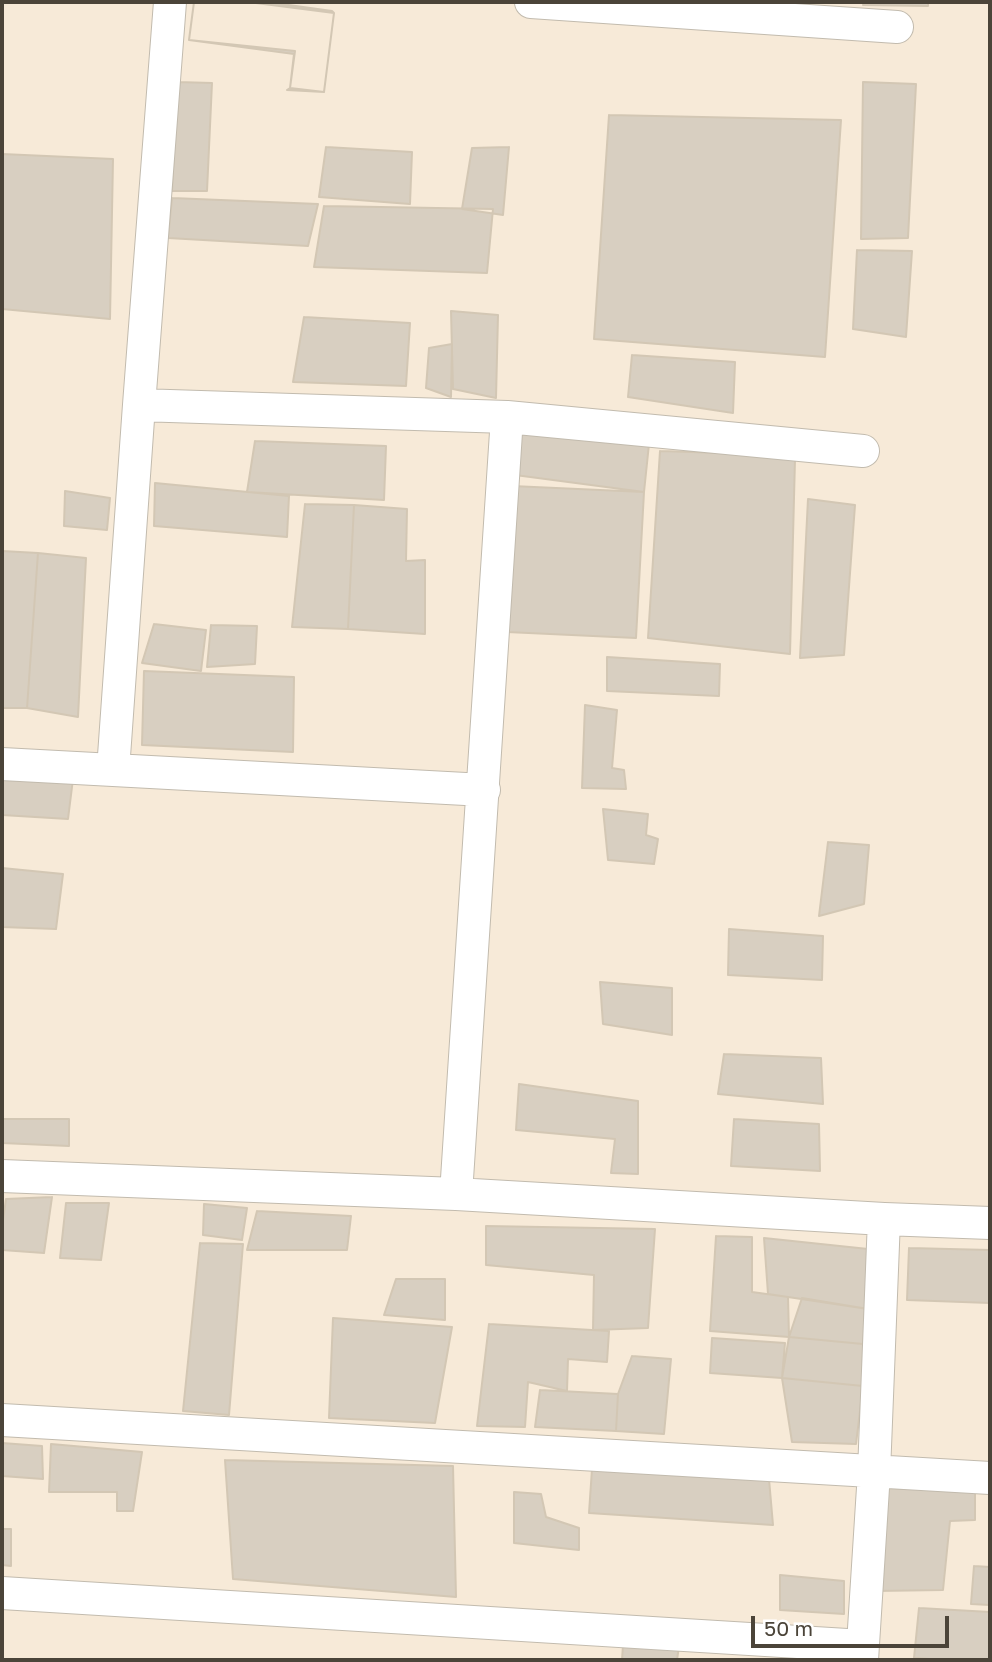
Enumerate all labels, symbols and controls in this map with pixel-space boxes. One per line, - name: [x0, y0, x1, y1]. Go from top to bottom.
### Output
- scale bar: [754, 1602, 952, 1646]
- text: 50 m: [764, 1615, 813, 1641]

